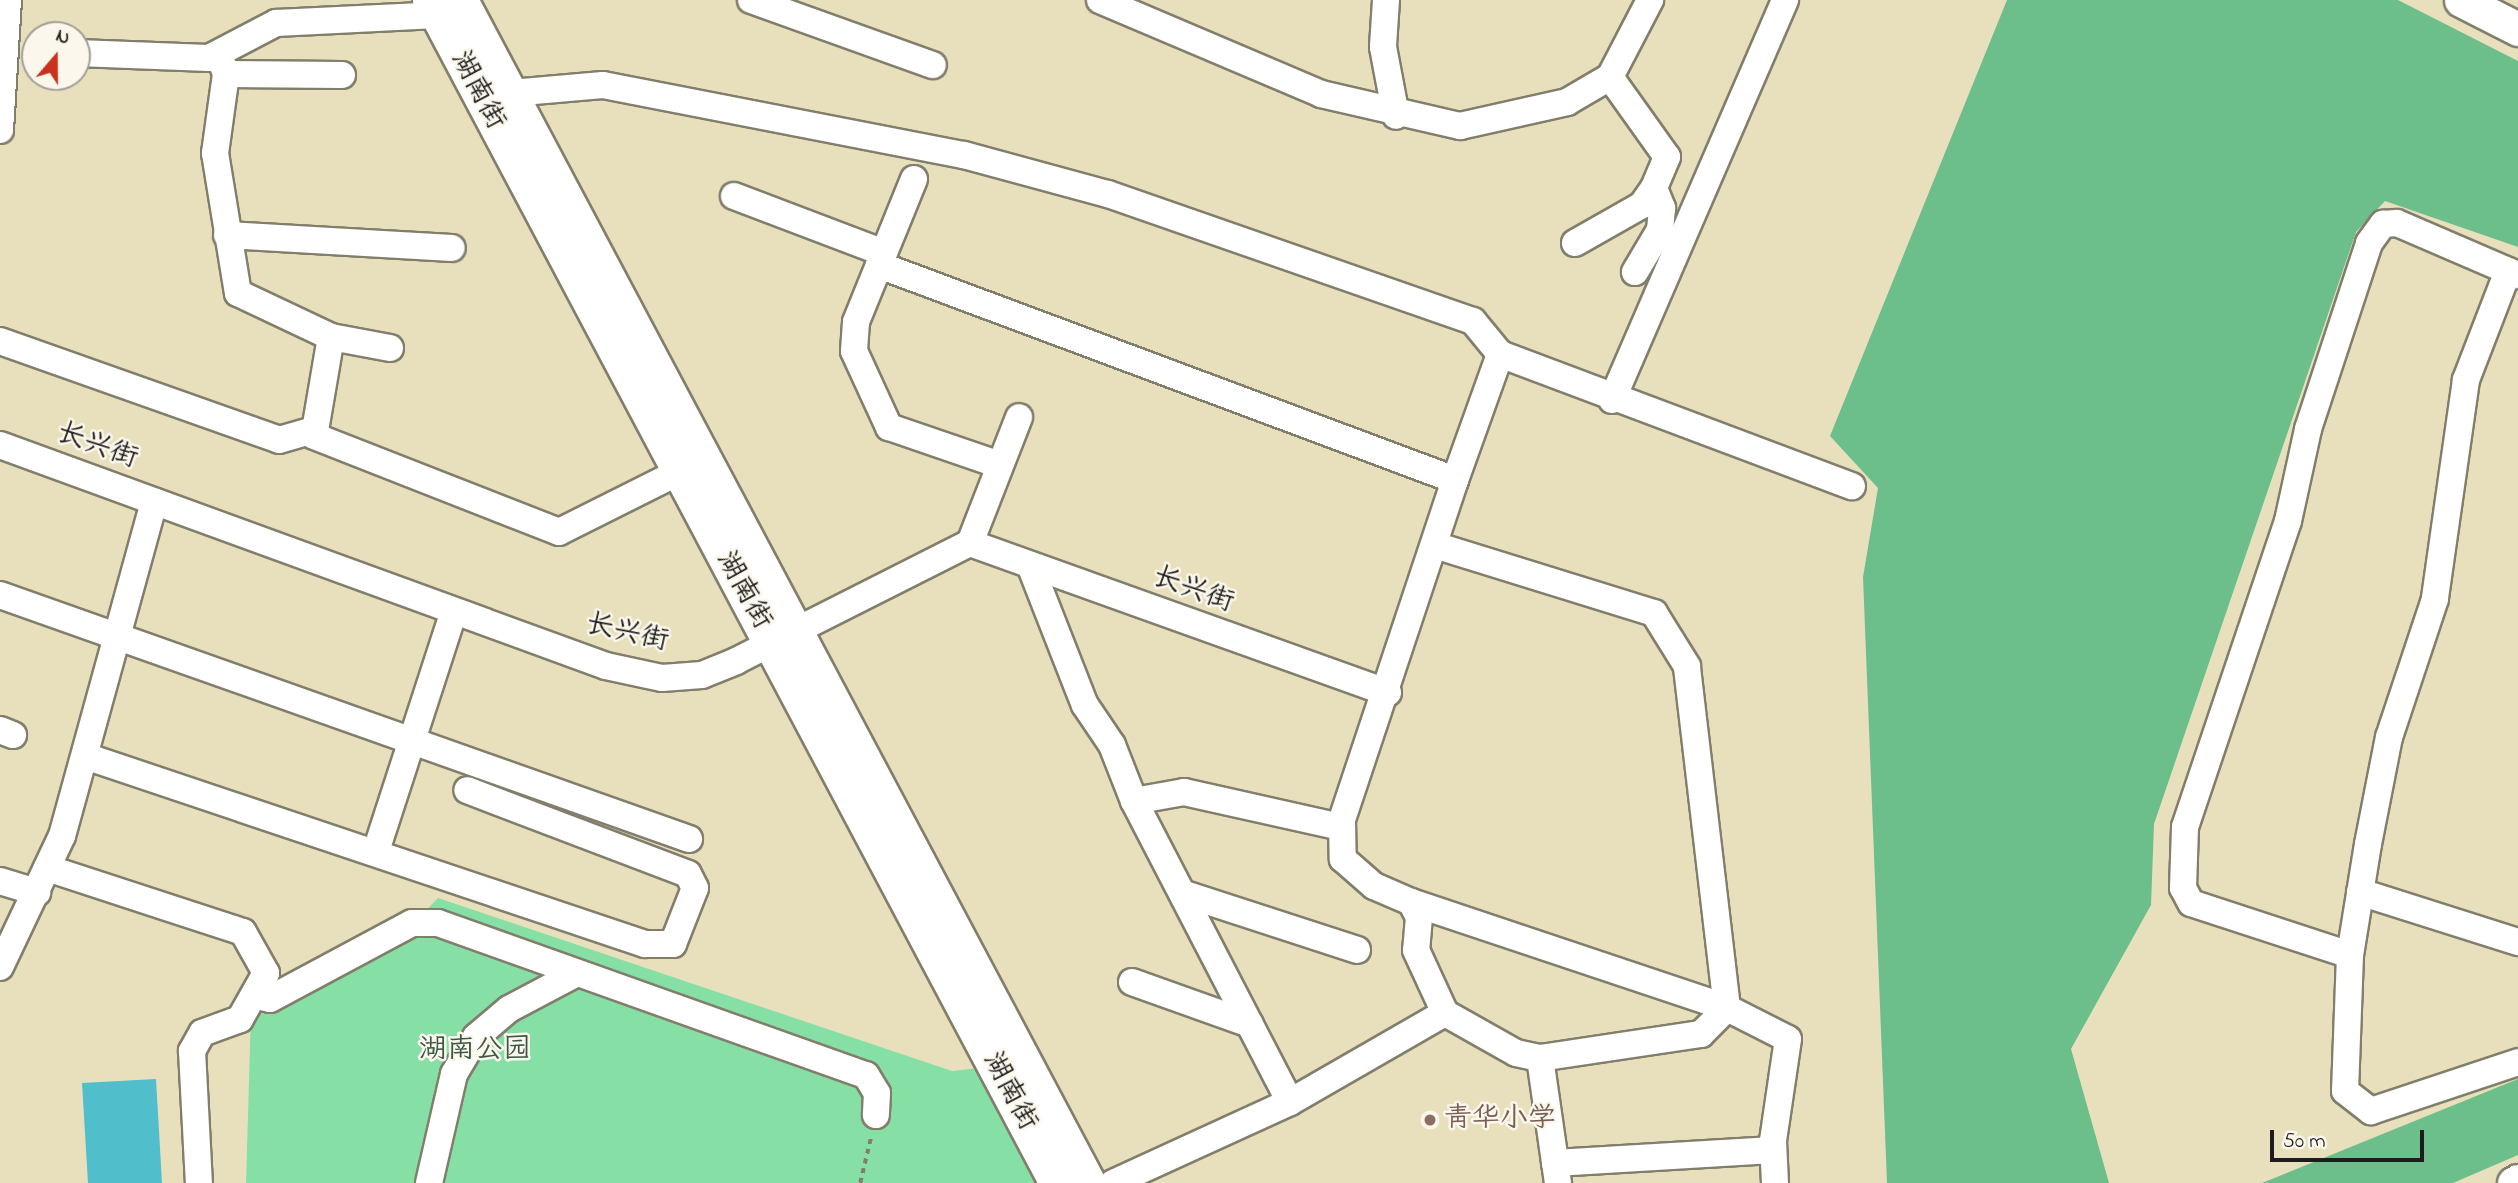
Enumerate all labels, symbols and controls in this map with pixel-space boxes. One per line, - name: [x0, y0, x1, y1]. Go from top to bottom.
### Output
- north arrow: [21, 21, 91, 91]
- text: N: [52, 23, 73, 53]
- street label: 湖南街: [442, 46, 512, 136]
- street label: 长兴街: [52, 417, 142, 477]
- street label: 湖南街: [708, 546, 778, 636]
- street label: 长兴街: [1148, 561, 1238, 621]
- street label: 长兴街: [582, 608, 672, 660]
- park label: 湖南公园: [419, 1034, 531, 1068]
- street label: 湖南街: [974, 1047, 1044, 1137]
- place label: 青华小学: [1444, 1103, 1556, 1137]
- marker: 青华小学: [1422, 1112, 1438, 1128]
- scale bar: [2273, 1116, 2427, 1160]
- text: 50 m: [2283, 1127, 2326, 1157]

